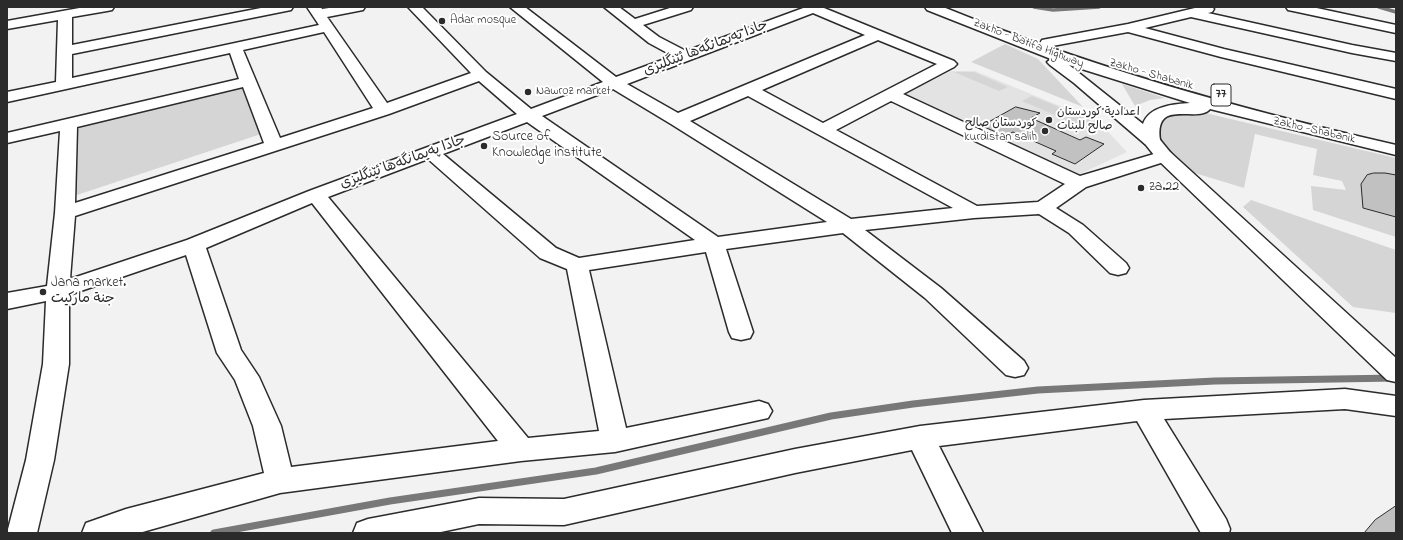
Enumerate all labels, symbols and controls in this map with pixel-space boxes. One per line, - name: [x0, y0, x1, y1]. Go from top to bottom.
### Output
- place label: Adar mosque: [450, 14, 516, 28]
- marker: Adar mosque: [437, 16, 447, 26]
- street label: Zakho - Batifa Highway: [971, 16, 1085, 72]
- street label: جادا په‌يمانگه‌ها ئێنگليزى: [641, 17, 771, 81]
- street label: Zakho - Shabanik: [1107, 56, 1195, 94]
- road number: 77: [1211, 84, 1231, 106]
- place label: Nawroz market: [536, 85, 611, 99]
- marker: Nawroz market: [523, 87, 533, 97]
- place label: اعدادية كوردستان صالح للبنات: [1057, 106, 1140, 134]
- marker: اعدادية كوردستان صالح للبنات: [1044, 115, 1054, 125]
- street label: Zakho -Shabanik: [1271, 115, 1357, 147]
- place label: كوردستان صالح kurdistan salih: [964, 117, 1037, 145]
- marker: كوردستان صالح kurdistan salih: [1040, 126, 1050, 136]
- place label: Source of Knowledge institute: [492, 130, 602, 162]
- street label: جادا په‌يمانگه‌ها ئێنگليزى: [338, 133, 468, 193]
- marker: Source of Knowledge institute: [479, 141, 489, 151]
- place label: za.22: [1149, 180, 1179, 196]
- marker: za.22: [1136, 183, 1146, 193]
- place label: Jana market. جنة ماركيت: [51, 276, 126, 308]
- marker: Jana market. جنة ماركيت: [38, 287, 48, 297]

